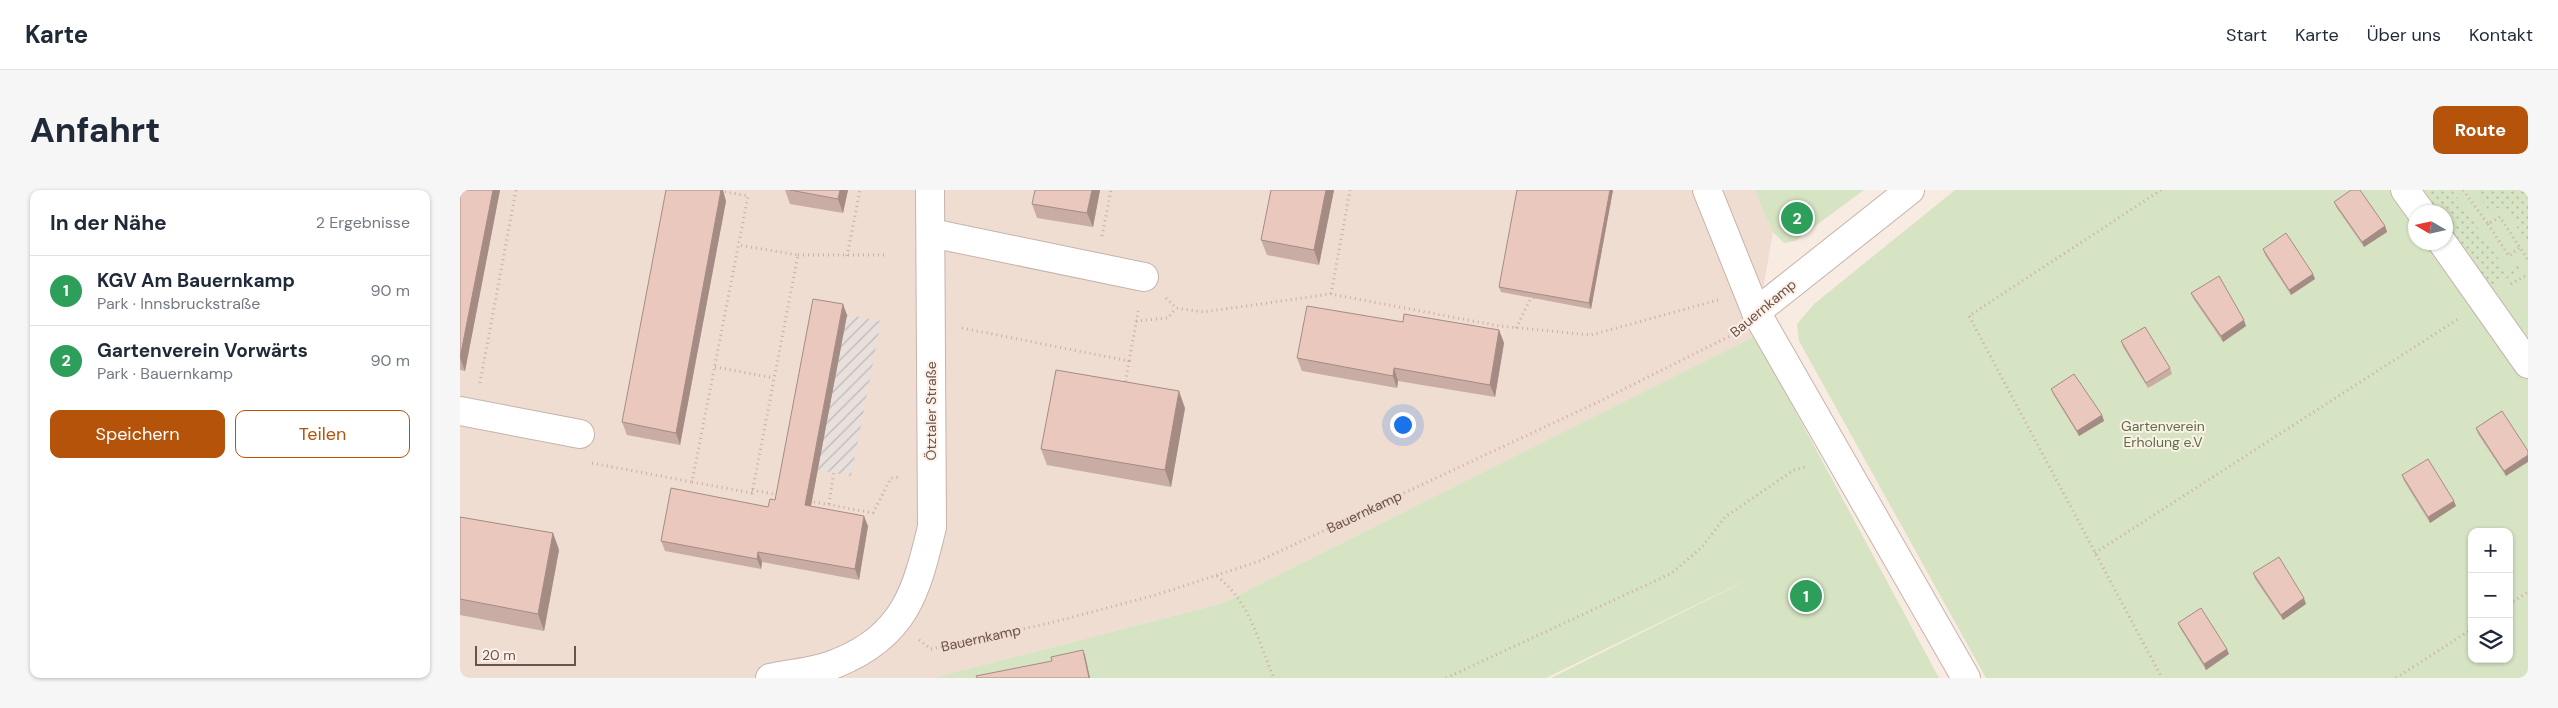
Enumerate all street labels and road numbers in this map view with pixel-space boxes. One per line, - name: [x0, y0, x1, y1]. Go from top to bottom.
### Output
- street label: Bauernkamp: [1726, 275, 1800, 341]
- street label: Ötztaler Straße: [922, 361, 940, 461]
- street label: Bauernkamp: [1324, 486, 1405, 537]
- street label: Bauernkamp: [939, 621, 1023, 656]

